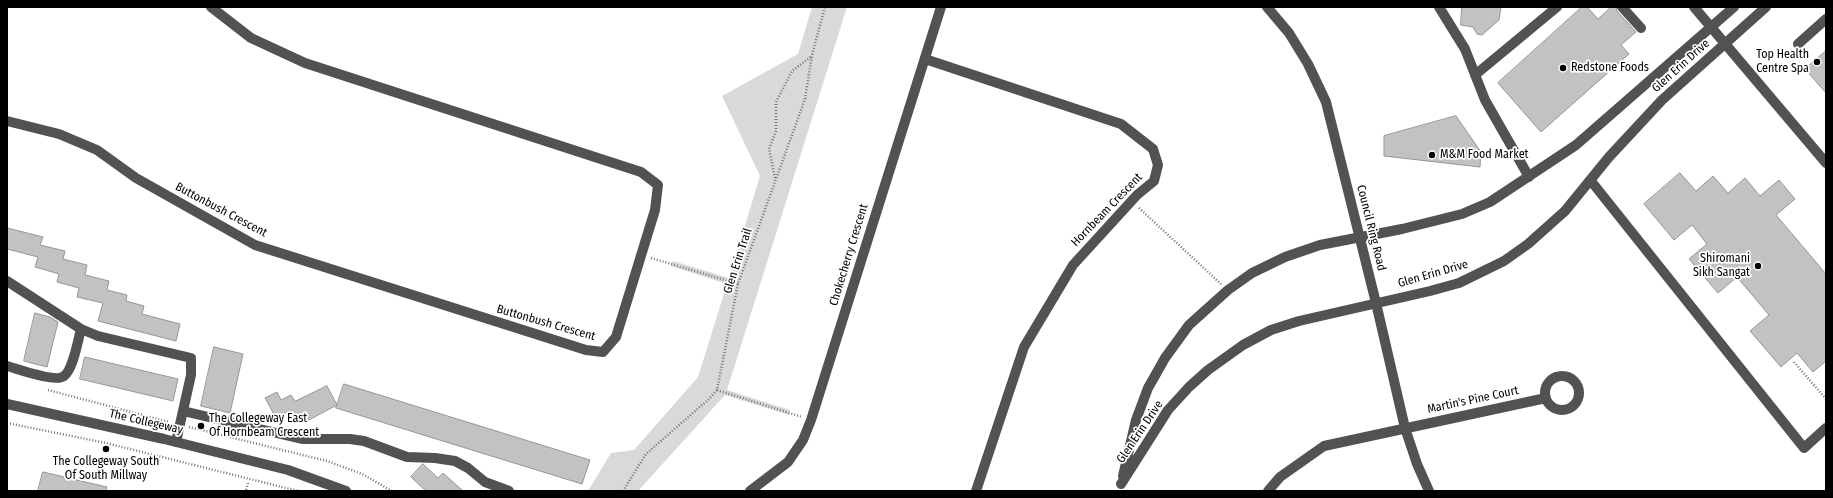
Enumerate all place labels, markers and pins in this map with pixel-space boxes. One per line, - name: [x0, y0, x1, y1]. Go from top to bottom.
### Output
- place label: Top Health Centre Spa: [1756, 48, 1809, 76]
- marker: Top Health Centre Spa: [1812, 57, 1822, 67]
- place label: Redstone Foods: [1571, 61, 1649, 75]
- marker: Redstone Foods: [1558, 63, 1568, 73]
- place label: M&M Food Market: [1440, 148, 1529, 162]
- marker: M&M Food Market: [1427, 150, 1437, 160]
- place label: Shiromani Sikh Sangat: [1693, 252, 1750, 280]
- marker: Shiromani Sikh Sangat: [1753, 261, 1763, 271]
- place label: The Collegeway East Of Hornbeam Crescent: [209, 412, 319, 440]
- marker: The Collegeway East Of Hornbeam Crescent: [196, 421, 206, 431]
- marker: The Collegeway South Of South Millway: [101, 444, 111, 454]
- place label: The Collegeway South Of South Millway: [53, 455, 159, 483]

